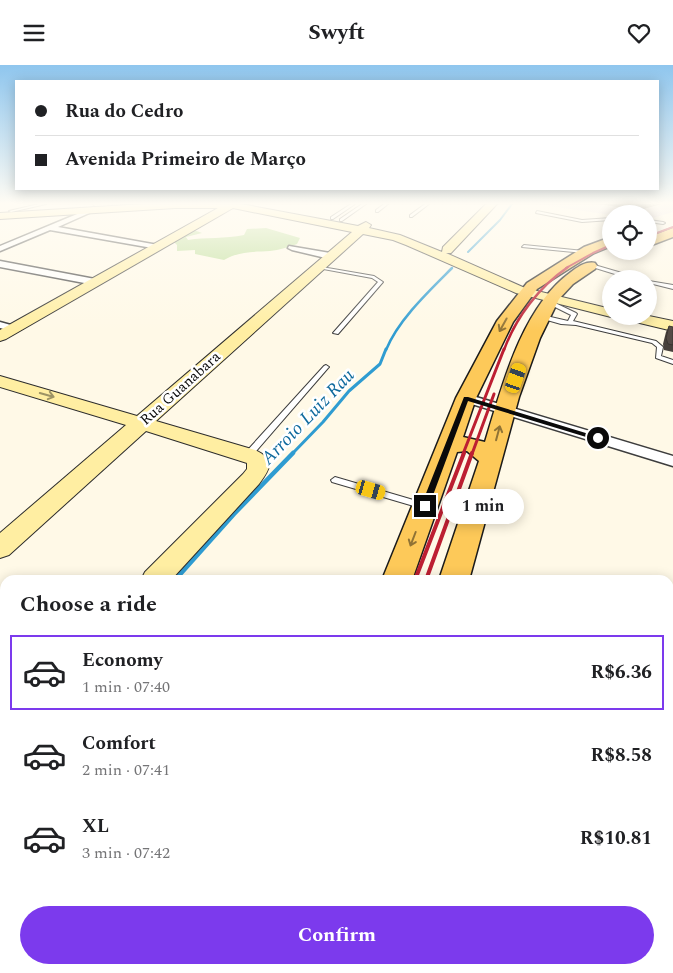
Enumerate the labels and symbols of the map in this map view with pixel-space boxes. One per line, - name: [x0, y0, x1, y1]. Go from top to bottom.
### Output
- one-way arrow: [498, 318, 508, 332]
- street label: Rua Guanabara: [135, 345, 226, 431]
- car: [504, 361, 527, 395]
- water label: Arroio Luiz Rau: [254, 362, 362, 473]
- one-way arrow: [38, 390, 54, 400]
- one-way arrow: [494, 425, 504, 441]
- route start: [587, 427, 609, 449]
- car: [354, 479, 387, 501]
- callout: 1 min: [442, 489, 525, 523]
- route end: [414, 495, 436, 517]
- one-way arrow: [408, 531, 417, 546]

